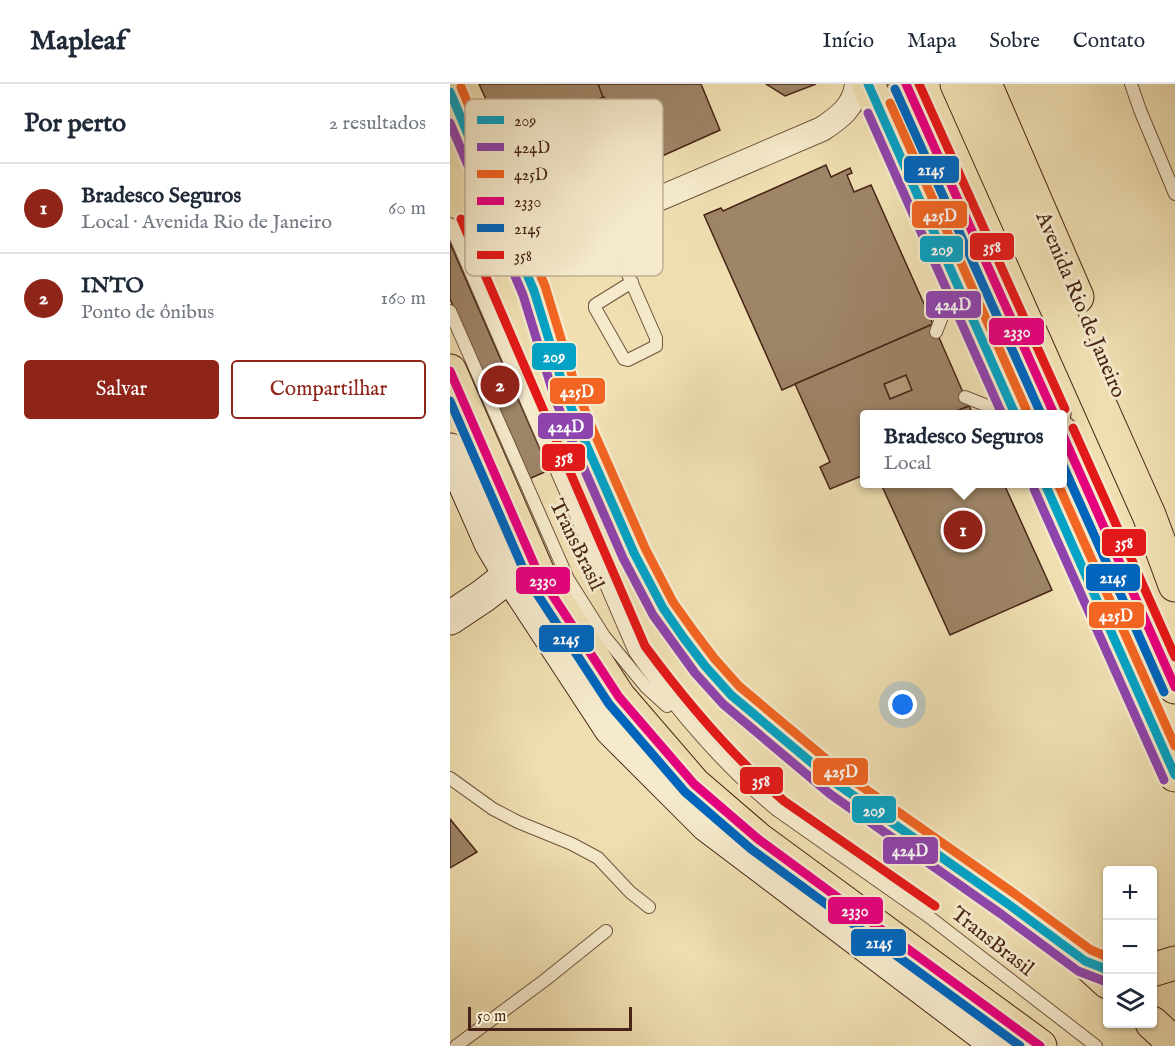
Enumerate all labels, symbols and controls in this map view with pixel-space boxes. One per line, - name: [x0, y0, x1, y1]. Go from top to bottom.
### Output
- text: Mapleaf: [30, 24, 126, 59]
- text: Início: [822, 28, 874, 55]
- text: Mapa: [907, 28, 956, 55]
- text: Sobre: [989, 28, 1040, 55]
- text: Contato: [1073, 28, 1145, 55]
- legend: [465, 99, 663, 276]
- text: Por perto: [24, 107, 126, 140]
- text: 2 resultados: [329, 111, 426, 136]
- text: 209: [514, 112, 536, 132]
- text: 424D: [514, 139, 550, 159]
- line badge: 2145: [903, 155, 960, 184]
- text: 2145: [917, 161, 945, 181]
- text: 425D: [514, 166, 548, 186]
- text: Bradesco Seguros: [81, 182, 241, 210]
- text: 2330: [514, 193, 541, 213]
- text: 1: [40, 196, 47, 221]
- text: 60 m: [388, 196, 426, 221]
- line badge: 425D: [911, 200, 968, 229]
- text: 425D: [923, 207, 957, 227]
- street label: Avenida Rio de Janeiro: [1028, 207, 1131, 402]
- text: Local · Avenida Rio de Janeiro: [81, 210, 332, 235]
- text: 2145: [514, 220, 541, 240]
- line badge: 358: [969, 232, 1015, 261]
- line badge: 209: [919, 235, 964, 263]
- text: 358: [983, 238, 1001, 258]
- text: 209: [931, 241, 953, 261]
- text: 358: [514, 247, 532, 267]
- text: INTO: [81, 272, 144, 300]
- text: 2: [39, 286, 48, 311]
- text: 160 m: [380, 286, 426, 311]
- line badge: 424D: [925, 290, 982, 319]
- text: 424D: [935, 296, 971, 316]
- text: Ponto de ônibus: [81, 300, 214, 325]
- line badge: 2330: [988, 317, 1045, 346]
- text: 2330: [1003, 323, 1031, 343]
- line badge: 209: [531, 342, 577, 371]
- text: 209: [543, 348, 565, 368]
- button: Salvar: [24, 360, 219, 419]
- button: Compartilhar: [231, 360, 426, 419]
- pin: 2: [481, 362, 520, 408]
- line badge: 425D: [549, 377, 606, 405]
- text: 425D: [560, 383, 594, 403]
- popup: [860, 410, 1067, 488]
- line badge: 424D: [537, 412, 594, 440]
- text: 424D: [548, 418, 584, 438]
- text: Bradesco Seguros: [883, 423, 1044, 451]
- line badge: 358: [541, 443, 586, 472]
- text: 358: [555, 449, 573, 469]
- text: Local: [883, 451, 931, 476]
- street label: TransBrasil: [542, 495, 610, 595]
- pin: 1: [944, 508, 982, 552]
- line badge: 358: [1101, 528, 1147, 557]
- text: 358: [1115, 534, 1133, 554]
- line badge: 2145: [1085, 563, 1141, 592]
- line badge: 2330: [515, 566, 571, 595]
- text: 2145: [1099, 569, 1127, 589]
- text: 2330: [529, 572, 557, 592]
- line badge: 425D: [1088, 601, 1145, 629]
- text: 425D: [1099, 607, 1133, 627]
- line badge: 2145: [538, 624, 595, 653]
- text: 2145: [552, 630, 580, 650]
- your location: [888, 690, 917, 719]
- line badge: 425D: [812, 757, 869, 786]
- text: 425D: [824, 763, 858, 783]
- line badge: 358: [739, 766, 784, 795]
- text: 358: [752, 772, 770, 792]
- line badge: 209: [851, 795, 897, 824]
- text: 209: [863, 802, 885, 822]
- line badge: 424D: [882, 836, 939, 865]
- text: 424D: [892, 842, 928, 862]
- map controls: [1103, 866, 1157, 1028]
- button: +: [1103, 866, 1157, 920]
- line badge: 2330: [827, 896, 884, 925]
- street label: TransBrasil: [945, 901, 1039, 983]
- text: 2330: [841, 902, 869, 922]
- button: −: [1103, 920, 1157, 974]
- line badge: 2145: [850, 928, 907, 957]
- text: 2145: [865, 934, 893, 954]
- button: layers: [1103, 974, 1157, 1028]
- scale bar: [468, 1004, 632, 1032]
- text: 50 m: [477, 1007, 506, 1027]

